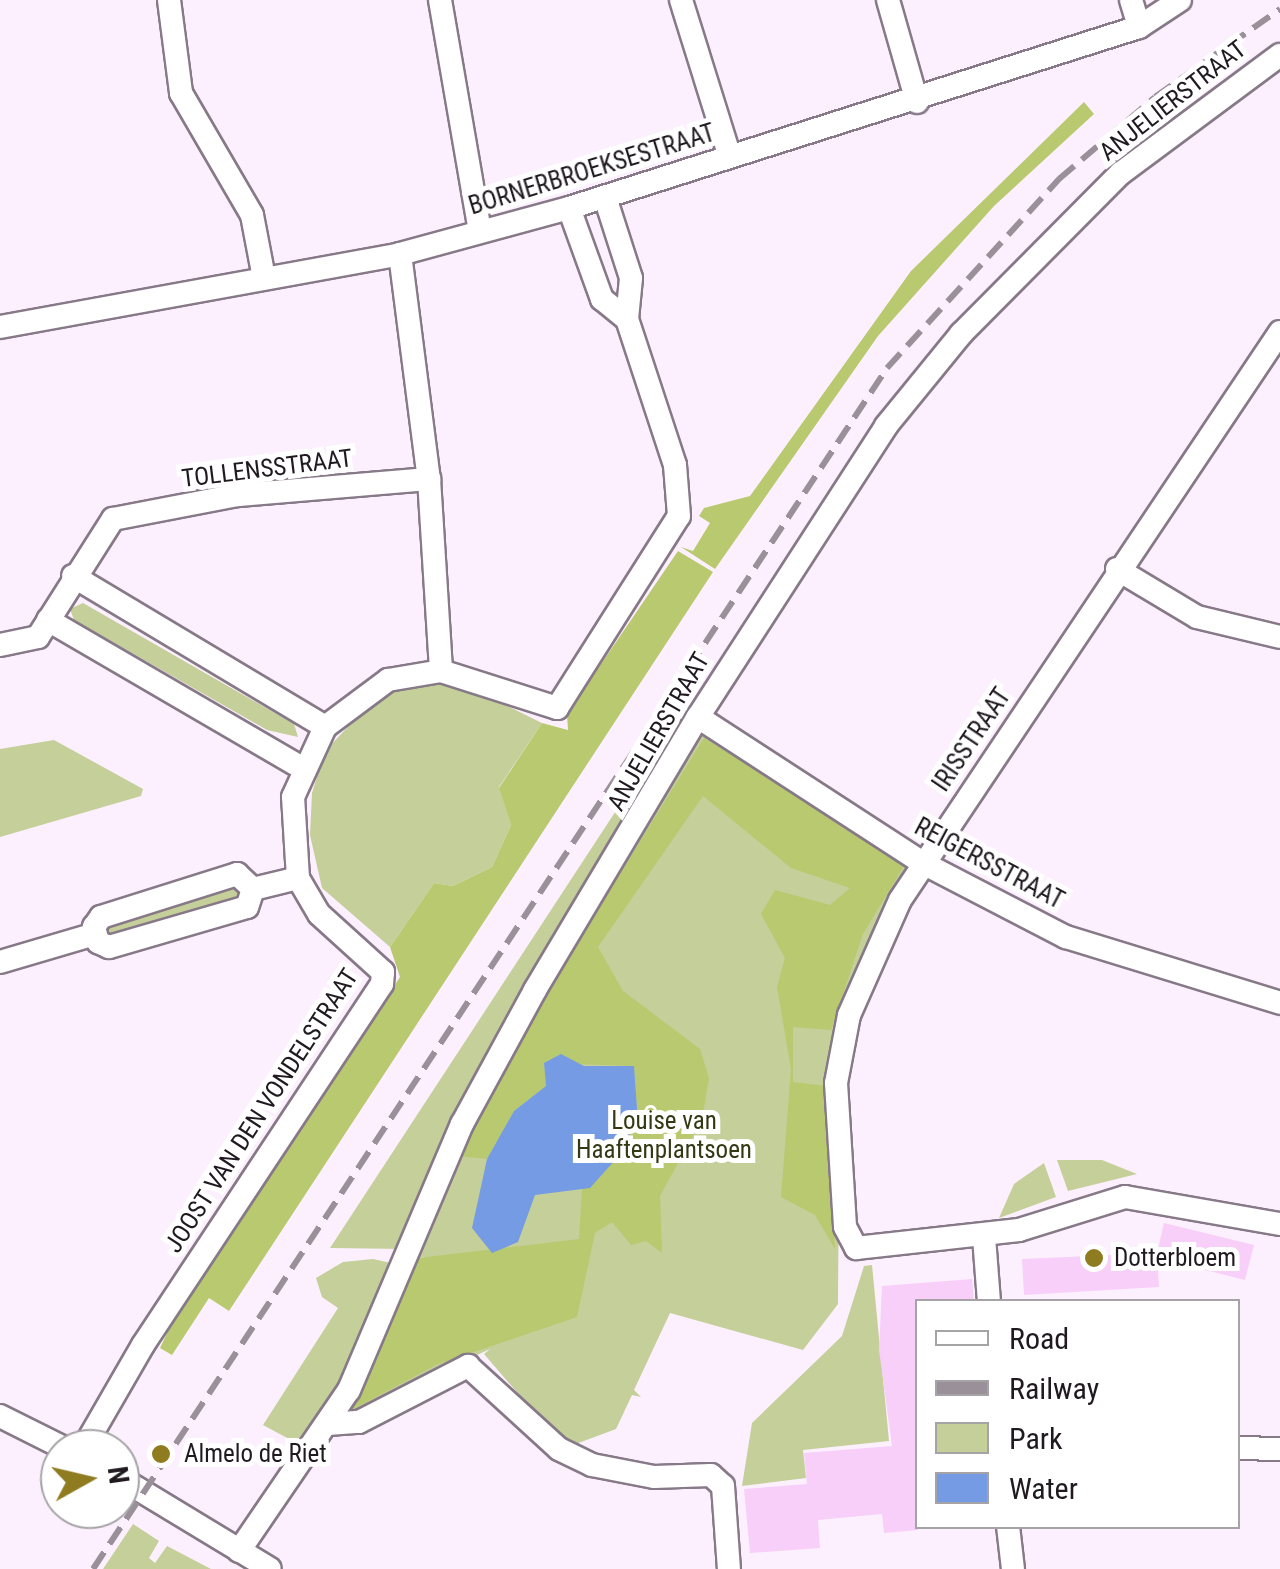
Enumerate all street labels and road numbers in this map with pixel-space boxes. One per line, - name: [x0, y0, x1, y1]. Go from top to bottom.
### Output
- street label: ANJELIERSTRAAT: [1094, 34, 1252, 168]
- street label: BORNERBROEKSESTRAAT: [465, 118, 719, 222]
- street label: TOLLENSSTRAAT: [180, 444, 354, 494]
- street label: ANJELIERSTRAAT: [602, 648, 716, 816]
- street label: IRISSTRAAT: [927, 683, 1017, 797]
- street label: REIGERSSTRAAT: [909, 812, 1069, 916]
- street label: JOOST VAN DEN VONDELSTRAAT: [159, 963, 365, 1259]

